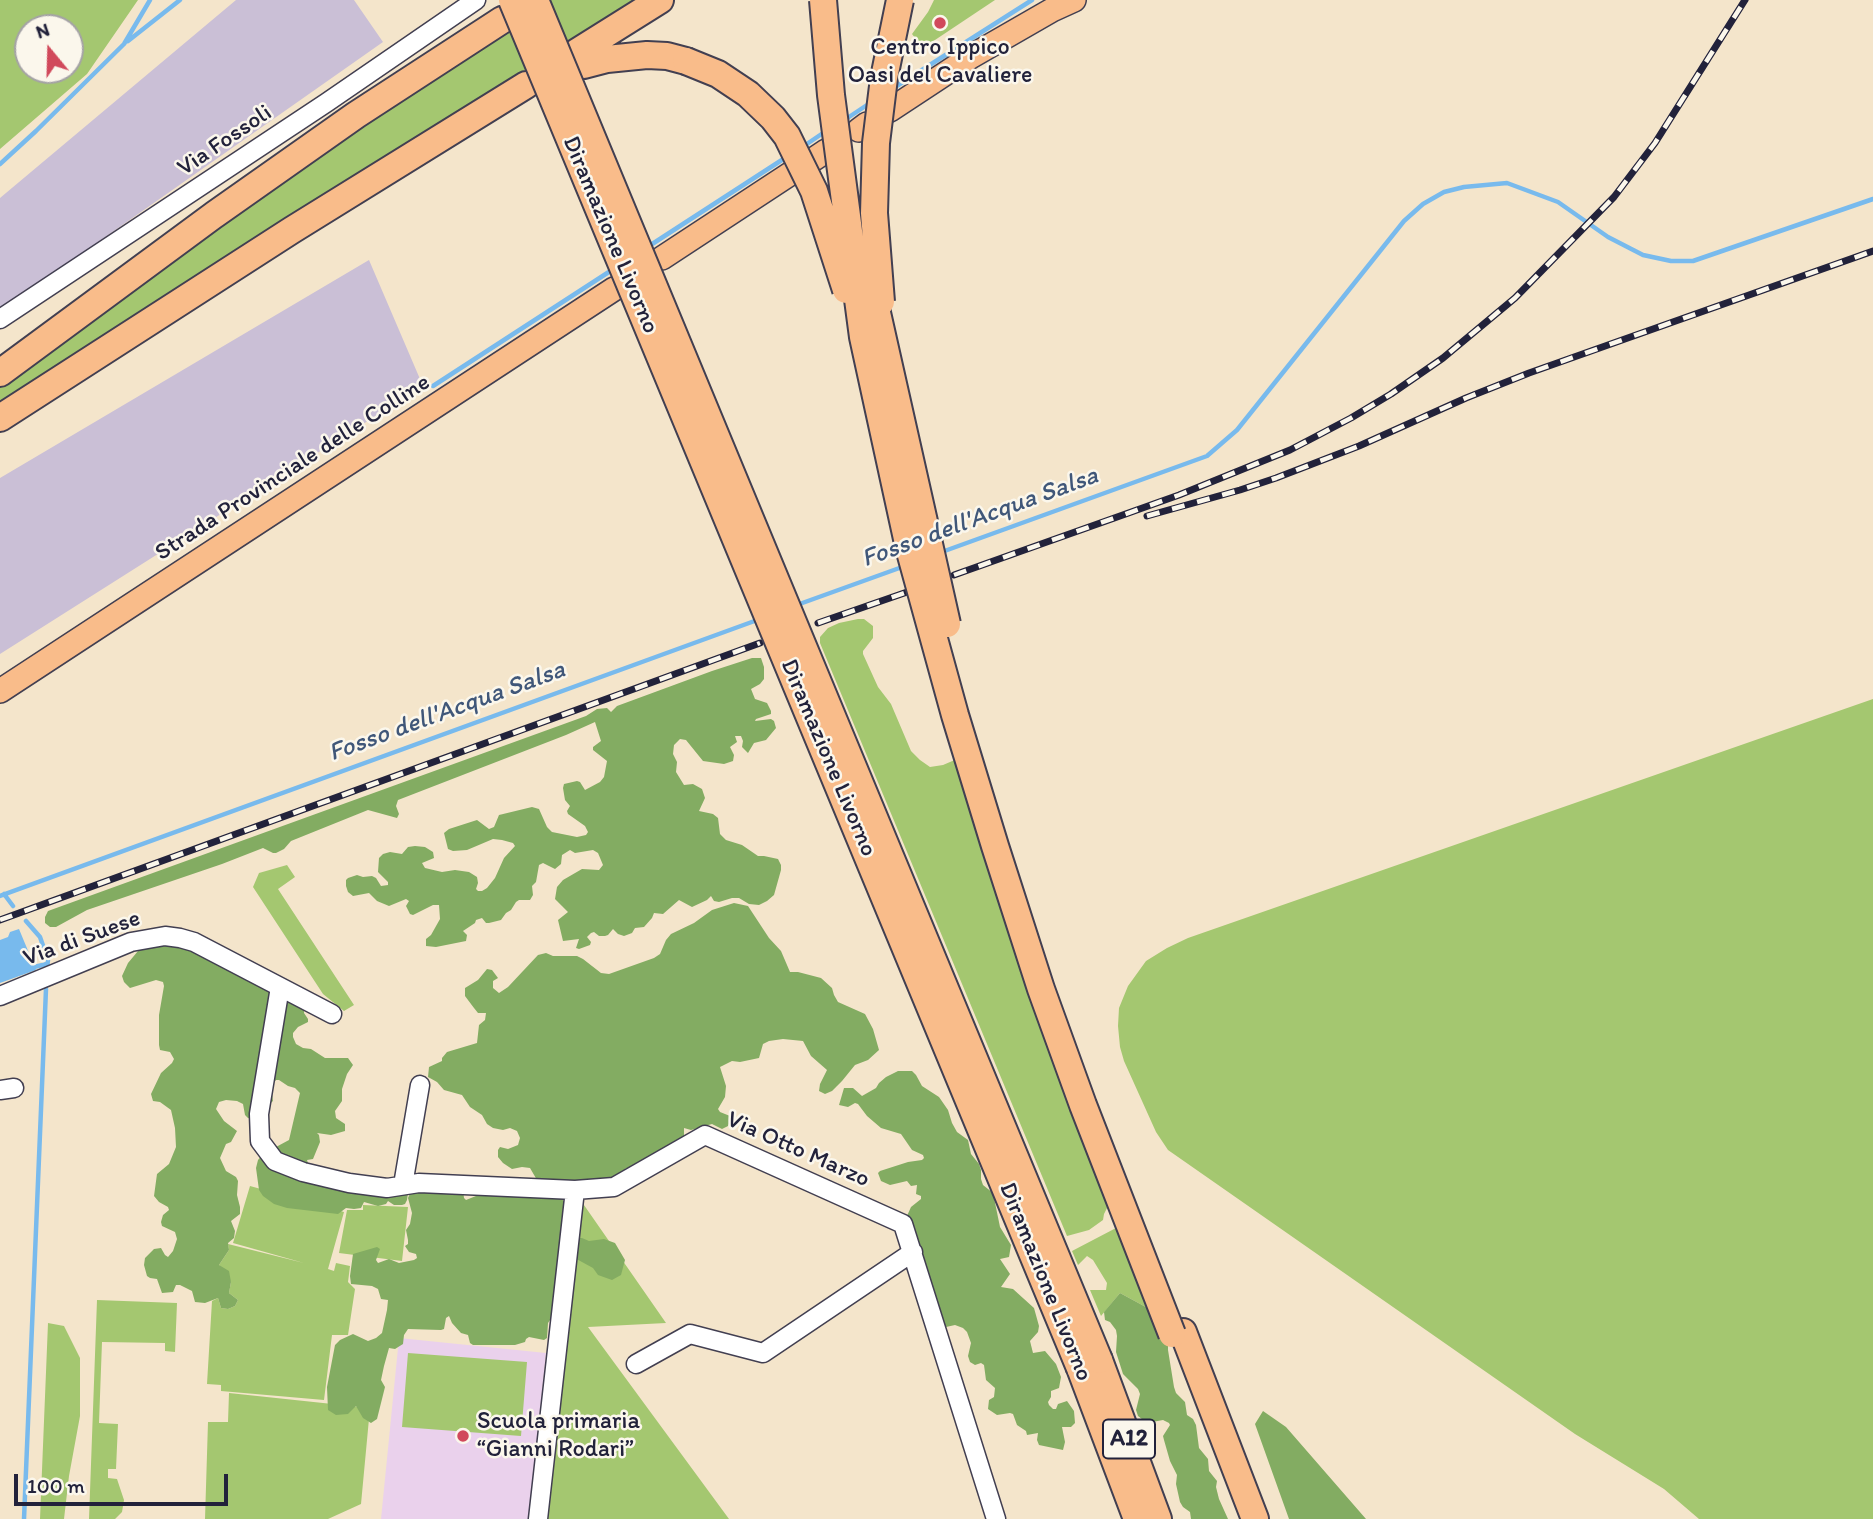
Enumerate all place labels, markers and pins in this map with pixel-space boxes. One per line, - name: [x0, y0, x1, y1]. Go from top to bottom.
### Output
- marker: Centro Ippico Oasi del Cavaliere: [932, 15, 948, 31]
- place label: Centro Ippico Oasi del Cavaliere: [848, 34, 1032, 90]
- place label: Scuola primaria “Gianni Rodari”: [477, 1408, 640, 1464]
- marker: Scuola primaria “Gianni Rodari”: [455, 1428, 471, 1444]

